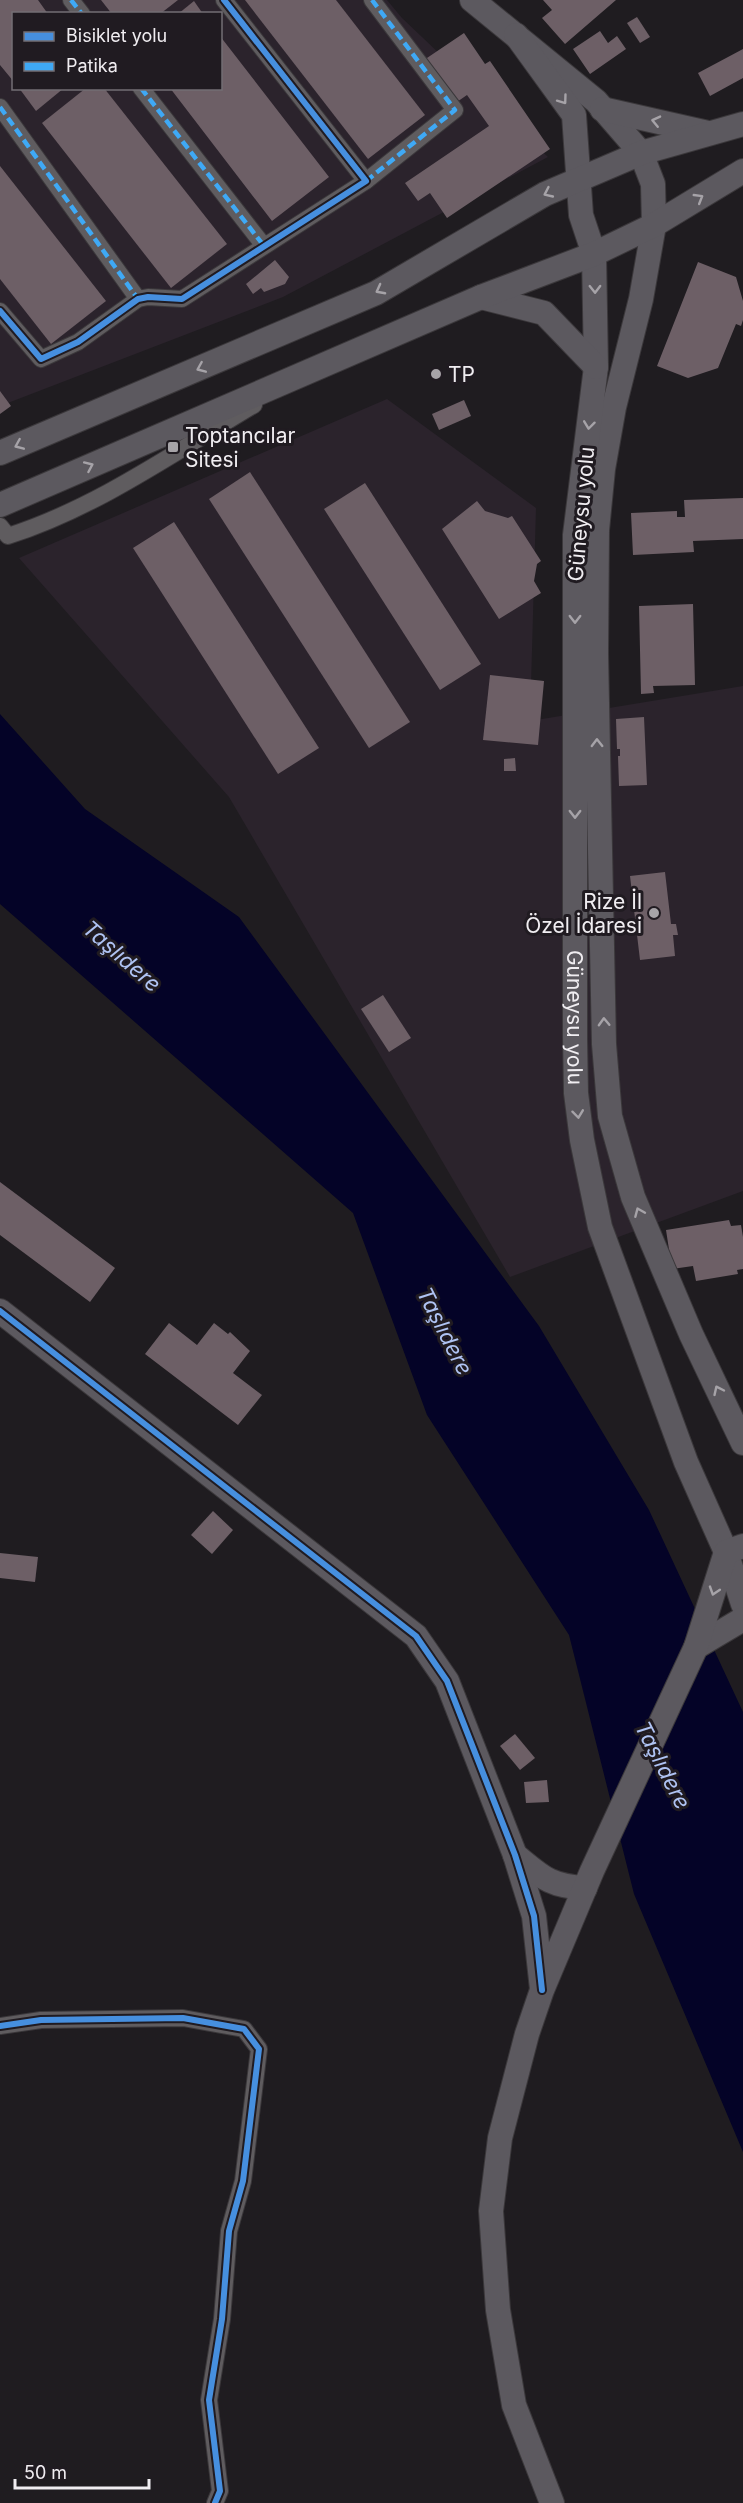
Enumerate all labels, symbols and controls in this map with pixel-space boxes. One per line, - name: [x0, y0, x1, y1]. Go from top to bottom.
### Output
- legend: [12, 12, 222, 90]
- text: Bisiklet yolu: [66, 25, 167, 46]
- text: Patika: [66, 55, 118, 76]
- one-way arrow: [556, 93, 567, 104]
- one-way arrow: [652, 115, 662, 128]
- one-way arrow: [544, 186, 555, 198]
- one-way arrow: [693, 194, 703, 206]
- one-way arrow: [375, 283, 386, 294]
- one-way arrow: [588, 284, 601, 293]
- one-way arrow: [196, 361, 207, 373]
- place label: TP: [448, 362, 475, 387]
- marker: TP: [429, 367, 443, 381]
- one-way arrow: [583, 421, 595, 430]
- place label: Toptancılar Sitesi: [185, 423, 295, 472]
- one-way arrow: [14, 438, 25, 450]
- marker: Toptancılar Sitesi: [166, 440, 180, 454]
- street label: Güneysu yolu: [563, 446, 599, 582]
- one-way arrow: [83, 461, 94, 473]
- one-way arrow: [569, 615, 581, 624]
- one-way arrow: [591, 738, 603, 747]
- one-way arrow: [569, 810, 581, 819]
- place label: Rize İl Özel İdaresi: [525, 888, 642, 938]
- marker: Rize İl Özel İdaresi: [647, 906, 661, 920]
- water label: Taşlıdere: [78, 915, 166, 997]
- street label: Güneysu yolu: [562, 950, 588, 1085]
- one-way arrow: [597, 1017, 610, 1026]
- one-way arrow: [572, 1110, 584, 1119]
- one-way arrow: [634, 1207, 646, 1218]
- water label: Taşlıdere: [412, 1283, 478, 1379]
- one-way arrow: [713, 1386, 725, 1397]
- one-way arrow: [709, 1585, 721, 1596]
- water label: Taşlıdere: [630, 1717, 696, 1813]
- scale bar: [15, 2452, 148, 2490]
- text: 50 m: [24, 2462, 67, 2483]

